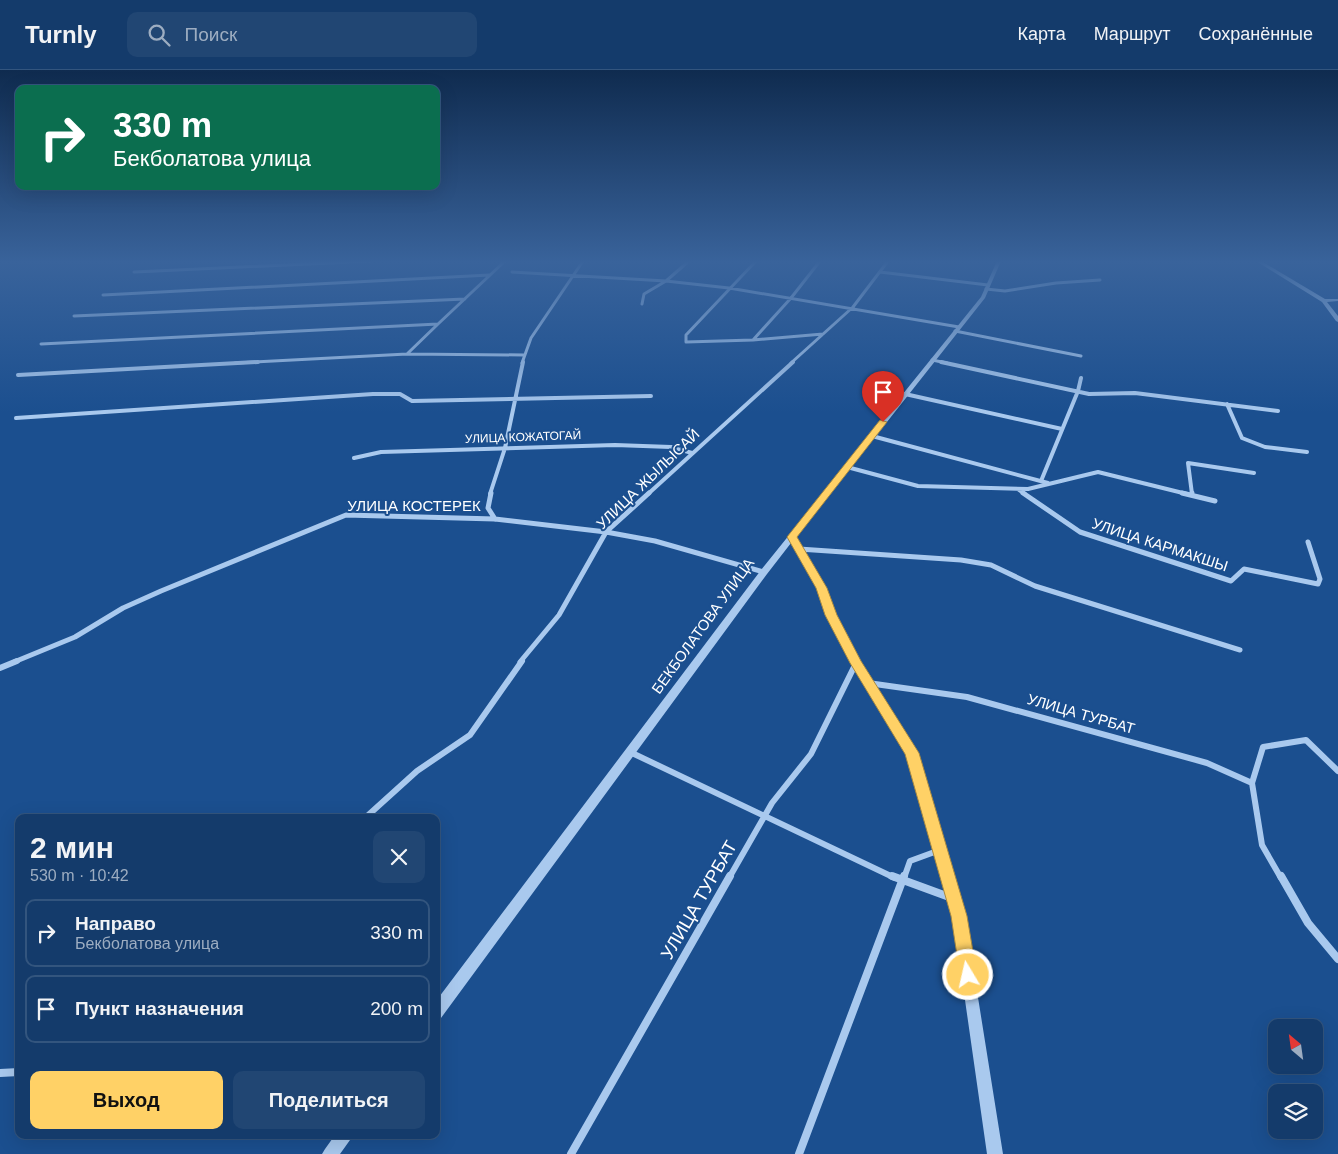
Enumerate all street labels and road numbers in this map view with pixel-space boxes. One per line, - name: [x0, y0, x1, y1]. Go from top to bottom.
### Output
- street label: УЛИЦА ЖЫЛЫСАЙ: [593, 425, 703, 532]
- street label: УЛИЦА КОЖАТОГАЙ: [465, 427, 581, 446]
- street label: УЛИЦА КОСТЕРЕК: [347, 497, 481, 514]
- street label: УЛИЦА КАРМАКШЫ: [1090, 515, 1230, 575]
- street label: БЕКБОЛАТОВА УЛИЦА: [648, 555, 757, 697]
- street label: УЛИЦА ТУРБАТ: [1025, 690, 1137, 737]
- street label: УЛИЦА ТУРБАТ: [657, 837, 741, 963]

